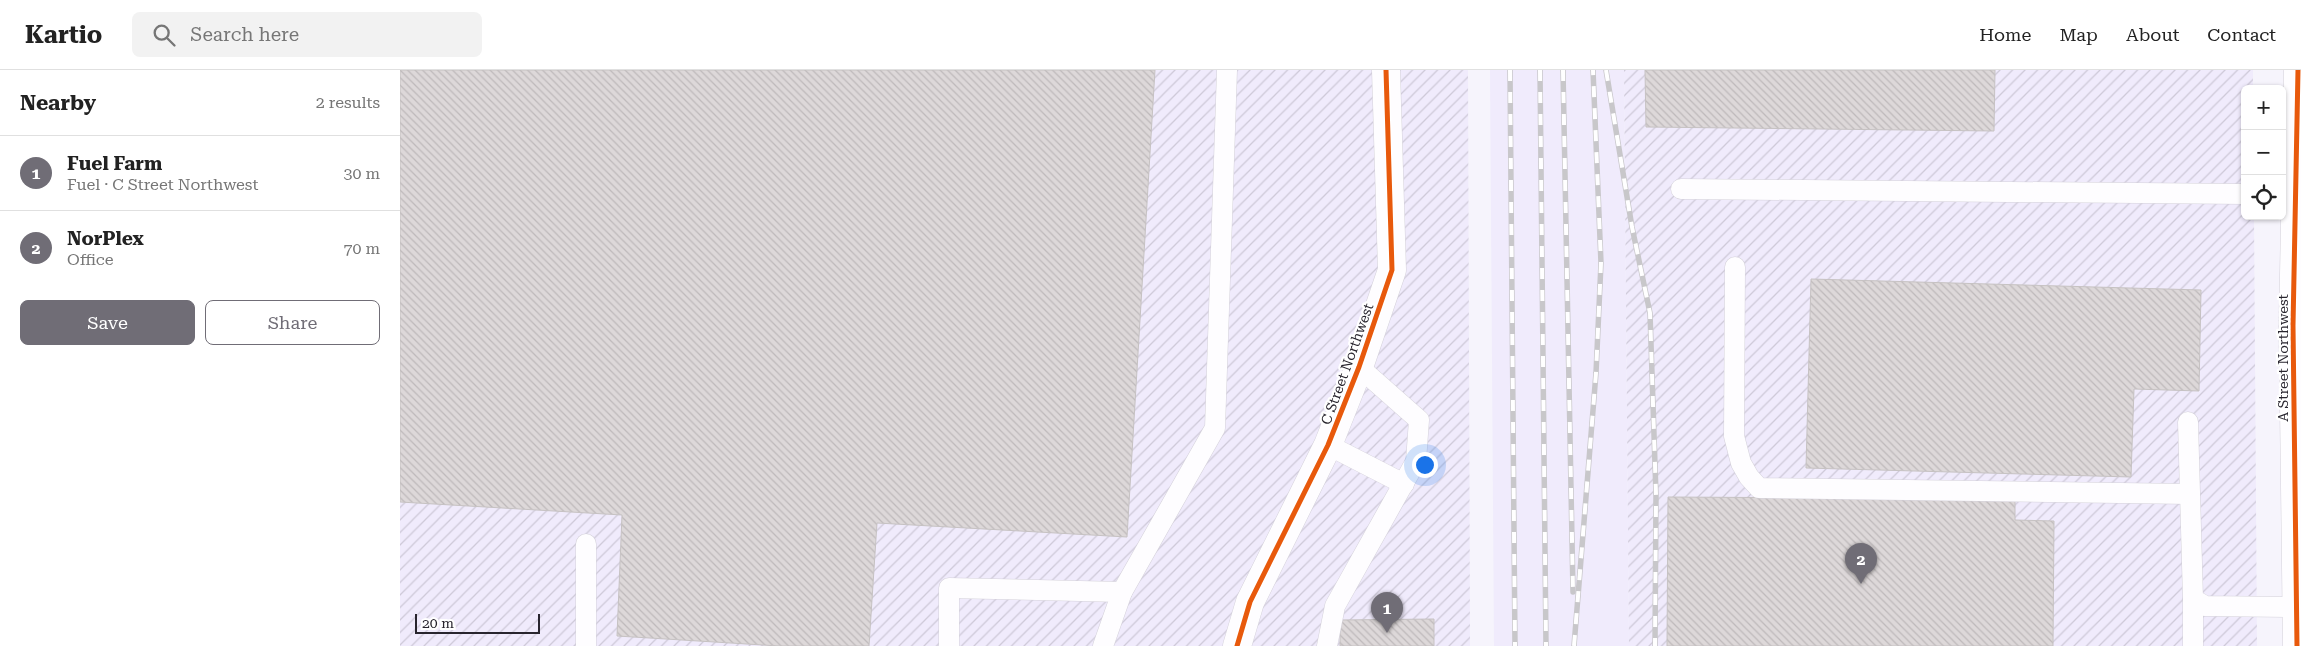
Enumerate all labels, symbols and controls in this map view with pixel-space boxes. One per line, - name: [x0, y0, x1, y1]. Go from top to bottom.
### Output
- search box: [132, 12, 482, 57]
- text: Kartio: [25, 21, 102, 49]
- icon: search: [150, 21, 178, 49]
- text: Search here: [190, 23, 299, 46]
- text: Home: [1979, 24, 2031, 45]
- text: Map: [2059, 24, 2098, 45]
- text: About: [2126, 24, 2179, 45]
- text: Contact: [2207, 24, 2276, 45]
- map controls: [2241, 85, 2286, 220]
- button: +: [2241, 85, 2286, 130]
- text: Nearby: [20, 91, 96, 115]
- text: 2 results: [316, 93, 380, 112]
- button: −: [2241, 130, 2286, 175]
- text: Fuel Farm: [67, 152, 162, 175]
- text: 1: [32, 164, 40, 183]
- text: 30 m: [343, 164, 380, 183]
- text: Fuel · C Street Northwest: [67, 175, 258, 194]
- button: locate: [2241, 175, 2286, 220]
- text: NorPlex: [67, 227, 144, 250]
- text: 2: [32, 239, 40, 258]
- text: 70 m: [343, 239, 380, 258]
- text: Office: [67, 250, 113, 269]
- street label: A Street Northwest: [2275, 294, 2291, 422]
- button: Save: [20, 300, 195, 345]
- button: Share: [205, 300, 380, 345]
- street label: C Street Northwest: [1318, 301, 1376, 427]
- your location: [1412, 452, 1438, 478]
- pin: 2: [1845, 543, 1877, 584]
- pin: 1: [1371, 592, 1403, 633]
- scale bar: [415, 611, 540, 634]
- text: 20 m: [422, 615, 454, 631]

